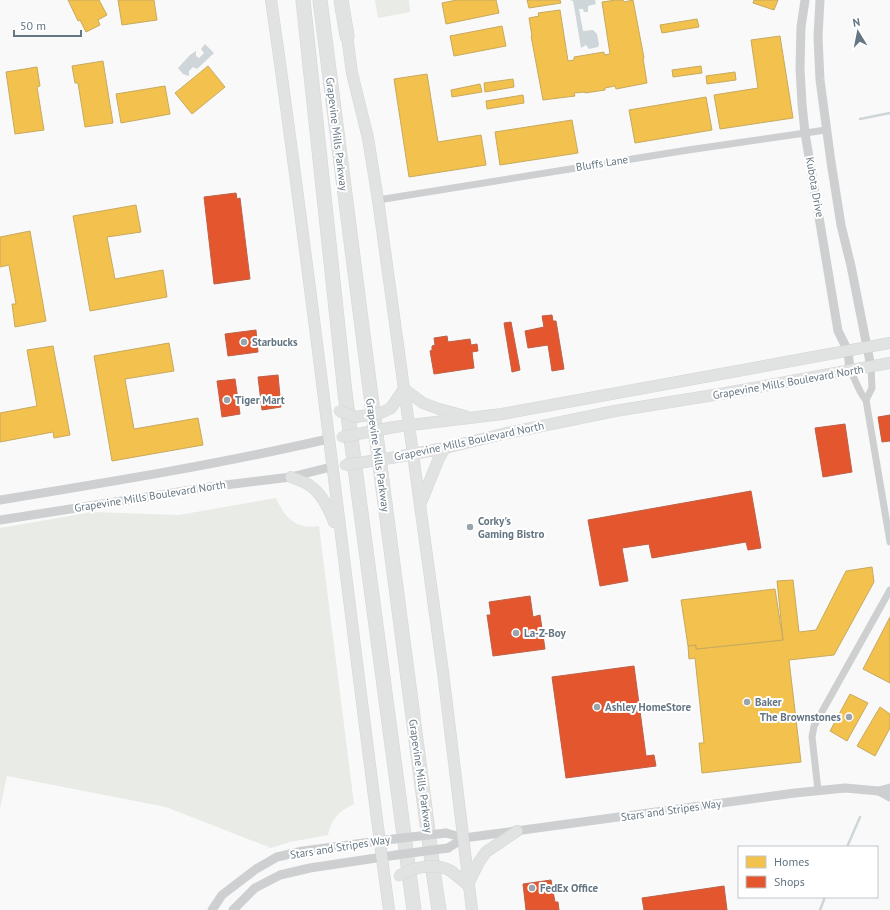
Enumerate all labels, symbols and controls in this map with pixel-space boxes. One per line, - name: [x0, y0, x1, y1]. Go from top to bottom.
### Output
- scale bar: [14, 12, 81, 38]
- north arrow: [838, 12, 878, 52]
- text: N: [851, 15, 861, 30]
- text: 50 m: [20, 18, 46, 33]
- street label: Grapevine Mills Parkway: [323, 76, 351, 193]
- street label: Bluffs Lane: [575, 152, 630, 174]
- street label: Kubota Drive: [803, 156, 827, 219]
- place label: Starbucks: [252, 335, 298, 349]
- marker: Starbucks: [239, 337, 249, 347]
- street label: Grapevine Mills Boulevard North: [711, 362, 865, 402]
- place label: Tiger Mart: [235, 393, 285, 407]
- marker: Tiger Mart: [222, 395, 232, 405]
- street label: Grapevine Mills Parkway: [363, 397, 393, 514]
- street label: Grapevine Mills Boulevard North: [393, 418, 545, 464]
- street label: Grapevine Mills Boulevard North: [73, 477, 227, 515]
- place label: Corky's Gaming Bistro: [478, 514, 544, 541]
- marker: Corky's Gaming Bistro: [465, 522, 475, 532]
- place label: La-Z-Boy: [524, 626, 567, 640]
- marker: La-Z-Boy: [511, 628, 521, 638]
- place label: Baker: [755, 695, 782, 709]
- marker: Baker: [742, 697, 752, 707]
- place label: Ashley HomeStore: [605, 700, 691, 714]
- marker: Ashley HomeStore: [592, 702, 602, 712]
- place label: The Brownstones: [760, 710, 841, 724]
- marker: The Brownstones: [844, 712, 854, 722]
- street label: Grapevine Mills Parkway: [406, 718, 436, 835]
- street label: Stars and Stripes Way: [620, 796, 723, 824]
- street label: Stars and Stripes Way: [289, 832, 392, 862]
- legend: [738, 846, 878, 898]
- text: Homes: [774, 854, 809, 869]
- text: Shops: [774, 874, 805, 889]
- place label: FedEx Office: [540, 881, 598, 895]
- marker: FedEx Office: [527, 883, 537, 893]

